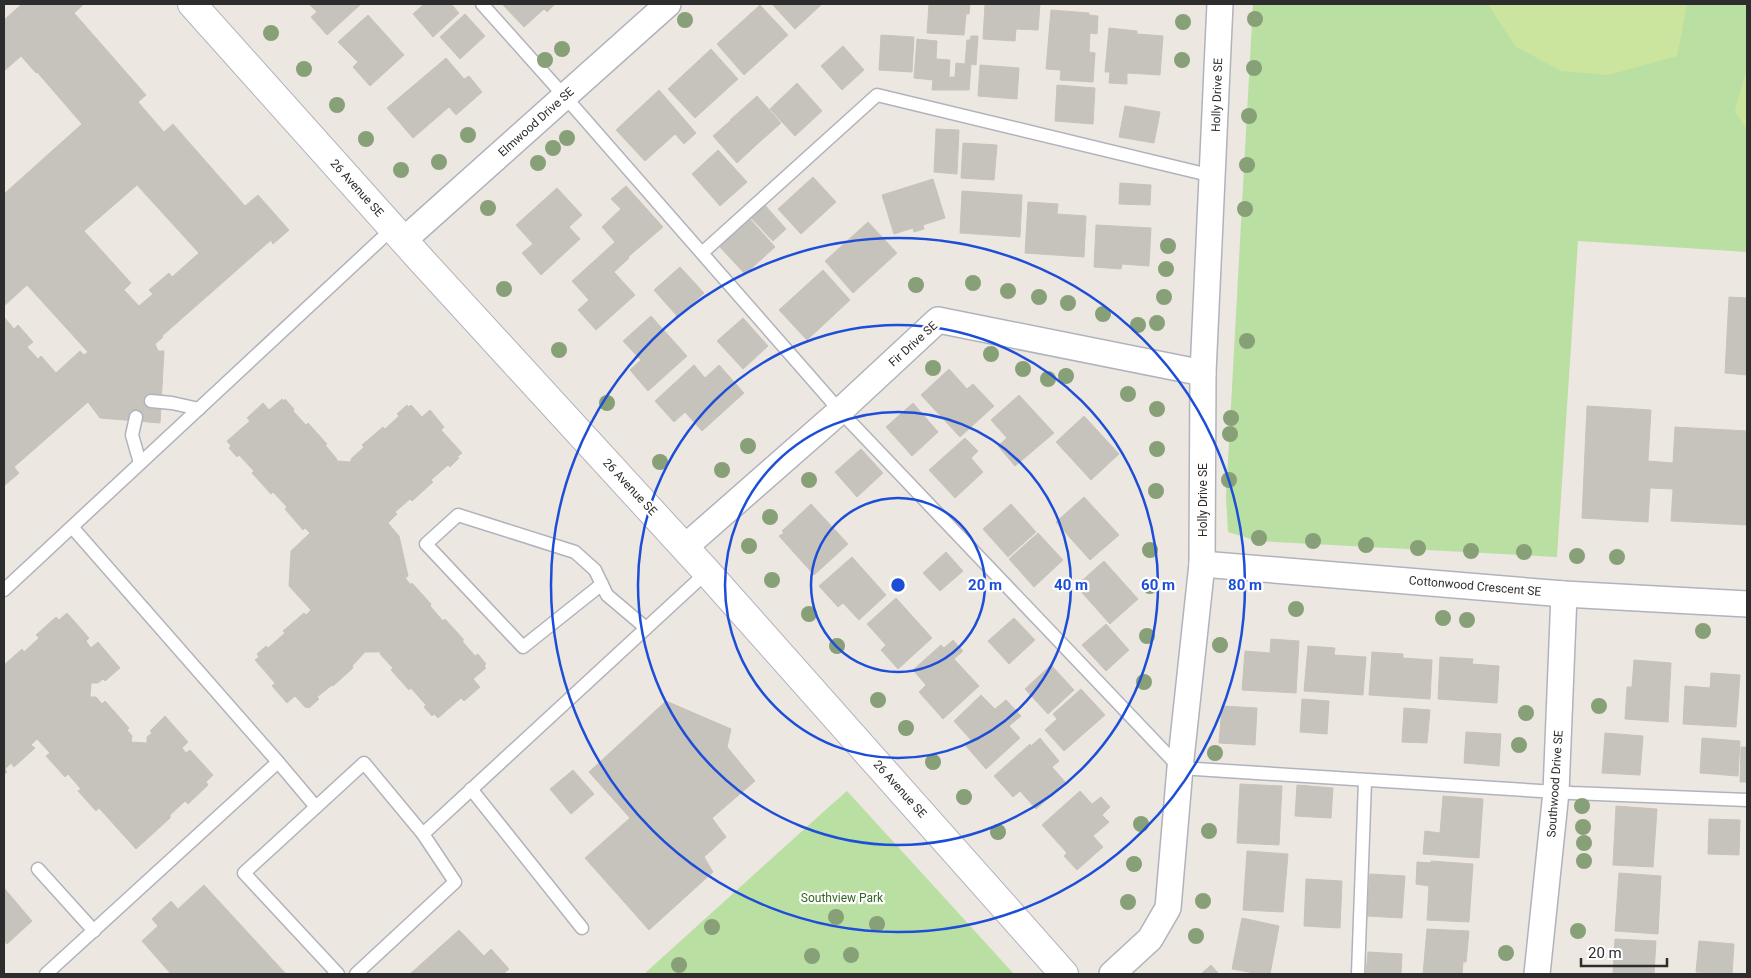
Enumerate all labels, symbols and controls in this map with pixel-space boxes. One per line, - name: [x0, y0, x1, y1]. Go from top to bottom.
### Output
- street label: Holly Drive SE: [1209, 58, 1225, 132]
- street label: Elmwood Drive SE: [495, 84, 577, 160]
- street label: 26 Avenue SE: [327, 156, 387, 220]
- street label: Fir Drive SE: [886, 318, 940, 369]
- street label: 26 Avenue SE: [600, 456, 660, 518]
- street label: Holly Drive SE: [1196, 463, 1210, 537]
- street label: Cottonwood Crescent SE: [1408, 573, 1542, 599]
- centre of rings: [889, 576, 907, 594]
- text: 20 m: [968, 576, 1002, 594]
- text: 40 m: [1054, 576, 1088, 594]
- text: 60 m: [1141, 576, 1175, 594]
- text: 80 m: [1228, 576, 1262, 594]
- street label: Southwood Drive SE: [1544, 730, 1566, 838]
- street label: 26 Avenue SE: [870, 757, 930, 821]
- park label: Southview Park: [801, 891, 884, 905]
- scale bar: [1581, 936, 1667, 968]
- text: 20 m: [1588, 944, 1622, 962]

